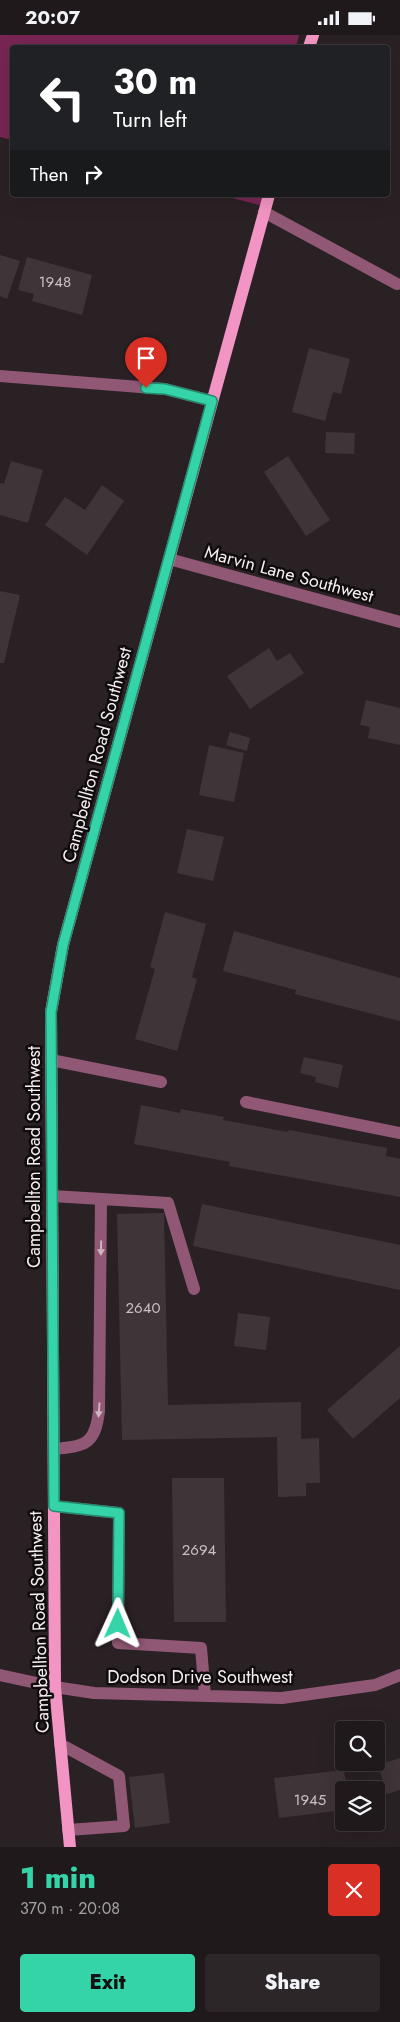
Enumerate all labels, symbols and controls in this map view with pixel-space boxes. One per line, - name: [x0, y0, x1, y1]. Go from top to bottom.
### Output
- text: 20:07: [25, 4, 80, 31]
- text: 30 m: [113, 57, 197, 107]
- icon: left: [30, 65, 95, 130]
- text: Turn left: [113, 103, 187, 135]
- icon: right: [79, 160, 107, 188]
- text: Then: [30, 161, 69, 188]
- house number: 1948: [39, 271, 71, 293]
- pin: [125, 337, 167, 388]
- icon: arrive: [132, 344, 160, 372]
- street label: Marvin Lane Southwest: [202, 539, 377, 609]
- street label: Campbellton Road Southwest: [56, 644, 138, 866]
- street label: Campbellton Road Southwest: [21, 1045, 47, 1268]
- one-way arrow: [97, 1240, 105, 1256]
- house number: 2640: [126, 1297, 160, 1319]
- one-way arrow: [94, 1402, 102, 1418]
- street label: Campbellton Road Southwest: [22, 1510, 56, 1733]
- house number: 2694: [182, 1539, 217, 1561]
- position arrow: [91, 1597, 143, 1649]
- street label: Dodson Drive Southwest: [107, 1664, 293, 1690]
- map controls: [335, 1721, 385, 1831]
- button: search: [335, 1721, 385, 1771]
- button: layers: [335, 1781, 385, 1831]
- house number: 1945: [294, 1789, 326, 1811]
- text: 1 min: [20, 1856, 96, 1899]
- button: close: [328, 1864, 380, 1916]
- text: 370 m · 20:08: [20, 1897, 120, 1920]
- button: Exit: [20, 1954, 195, 2012]
- button: Share: [205, 1954, 380, 2012]

